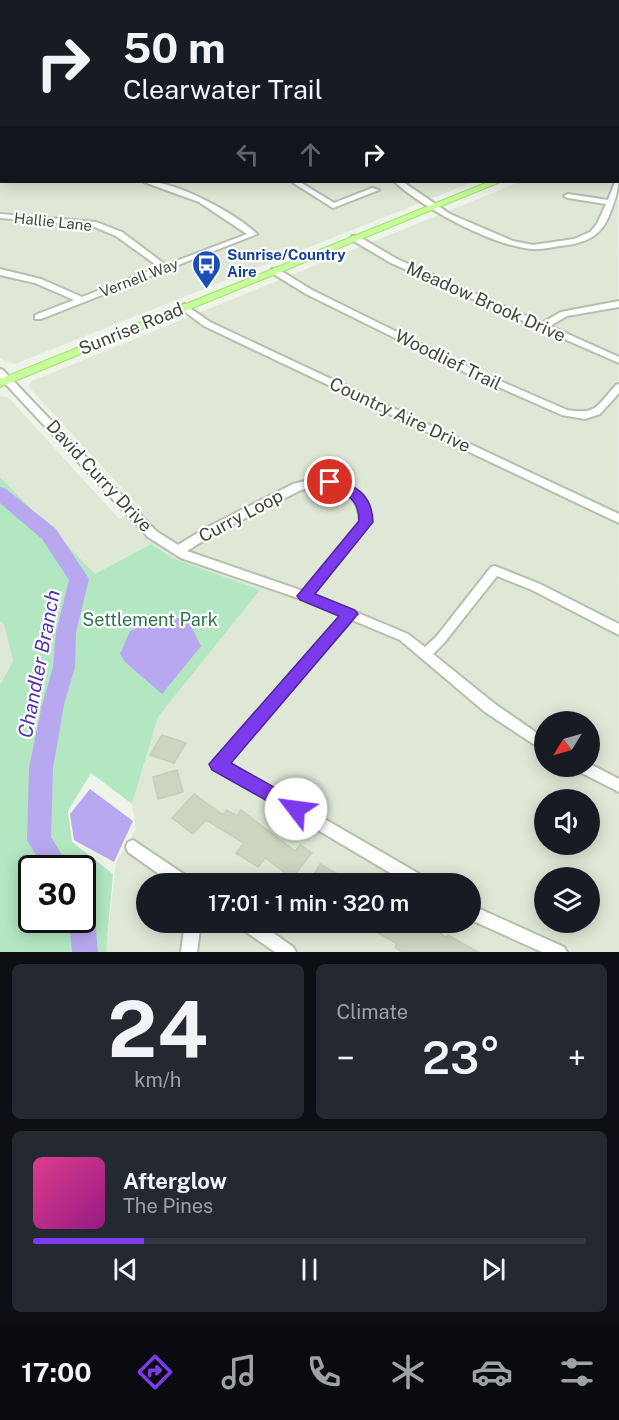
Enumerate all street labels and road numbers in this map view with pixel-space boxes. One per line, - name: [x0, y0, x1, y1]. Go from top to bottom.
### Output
- street label: Hallie Lane: [13, 209, 93, 234]
- street label: Vernell Way: [97, 255, 181, 300]
- street label: Meadow Brook Drive: [403, 257, 569, 346]
- street label: Sunrise Road: [76, 298, 186, 359]
- street label: Woodlief Trail: [392, 325, 505, 394]
- street label: Country Aire Drive: [326, 373, 474, 456]
- street label: David Curry Drive: [42, 415, 157, 536]
- street label: Curry Loop: [195, 485, 286, 547]

